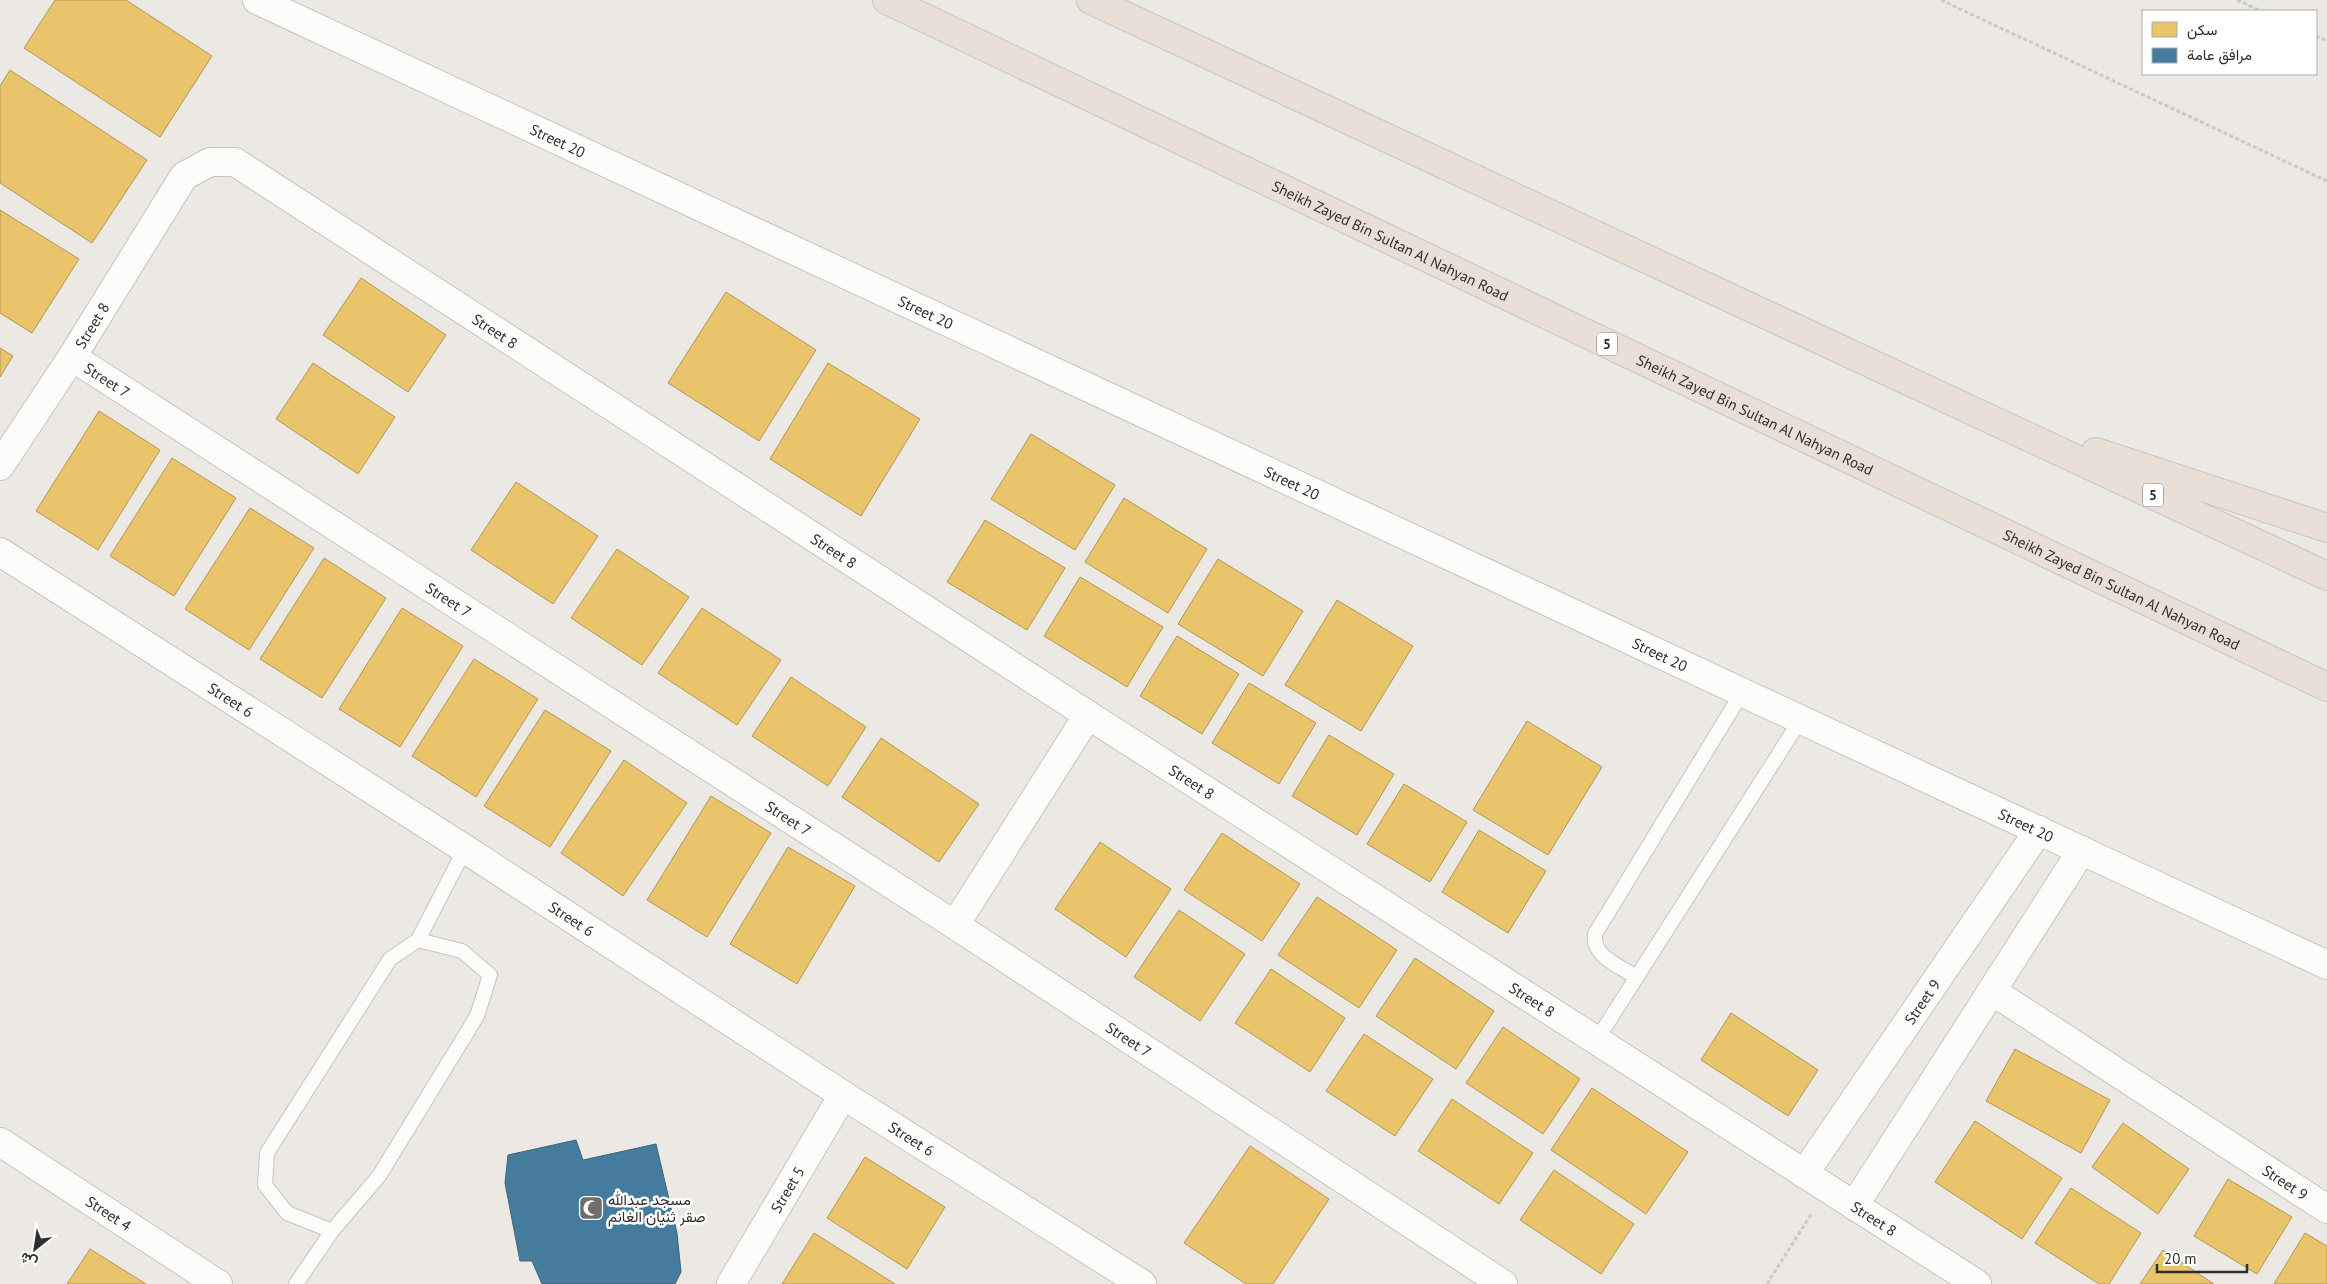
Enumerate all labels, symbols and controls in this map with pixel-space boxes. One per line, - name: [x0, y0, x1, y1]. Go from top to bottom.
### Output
- legend: [2142, 10, 2317, 75]
- text: سكن: [2187, 20, 2217, 40]
- text: مرافق عامة: [2187, 45, 2252, 65]
- street label: Street 20: [527, 119, 589, 161]
- street label: Sheikh Zayed Bin Sultan Al Nahyan Road: [1269, 176, 1512, 305]
- street label: Street 20: [895, 291, 957, 333]
- street label: Street 8: [70, 299, 113, 352]
- street label: Street 8: [469, 309, 521, 352]
- road number: 5: [1597, 332, 1617, 356]
- street label: Sheikh Zayed Bin Sultan Al Nahyan Road: [1634, 350, 1877, 479]
- street label: Street 7: [81, 358, 134, 401]
- street label: Street 20: [1261, 462, 1323, 504]
- road number: 5: [2143, 484, 2163, 506]
- street label: Sheikh Zayed Bin Sultan Al Nahyan Road: [2000, 524, 2243, 654]
- street label: Street 8: [808, 529, 860, 572]
- street label: Street 7: [422, 578, 475, 621]
- street label: Street 20: [1629, 633, 1691, 675]
- street label: Street 6: [204, 678, 257, 721]
- street label: Street 8: [1166, 760, 1218, 803]
- street label: Street 7: [762, 796, 815, 840]
- street label: Street 20: [1996, 804, 2057, 846]
- street label: Street 6: [545, 897, 598, 940]
- street label: Street 9: [1900, 975, 1944, 1028]
- street label: Street 8: [1506, 978, 1559, 1021]
- street label: Street 7: [1103, 1017, 1155, 1061]
- street label: Street 6: [885, 1117, 938, 1160]
- street label: Street 9: [2259, 1160, 2312, 1204]
- street label: Street 5: [766, 1163, 808, 1216]
- place label: مسجد عبدالله صقر ثنيان الغانم: [608, 1190, 705, 1227]
- street label: Street 4: [83, 1191, 135, 1235]
- mosque icon: مسجد عبدالله صقر ثنيان الغانم: [578, 1195, 604, 1221]
- street label: Street 8: [1848, 1197, 1901, 1240]
- north arrow: [10, 1224, 60, 1274]
- scale bar: [2157, 1242, 2247, 1274]
- text: ش: [17, 1248, 40, 1272]
- text: 20 m: [2164, 1249, 2197, 1268]

